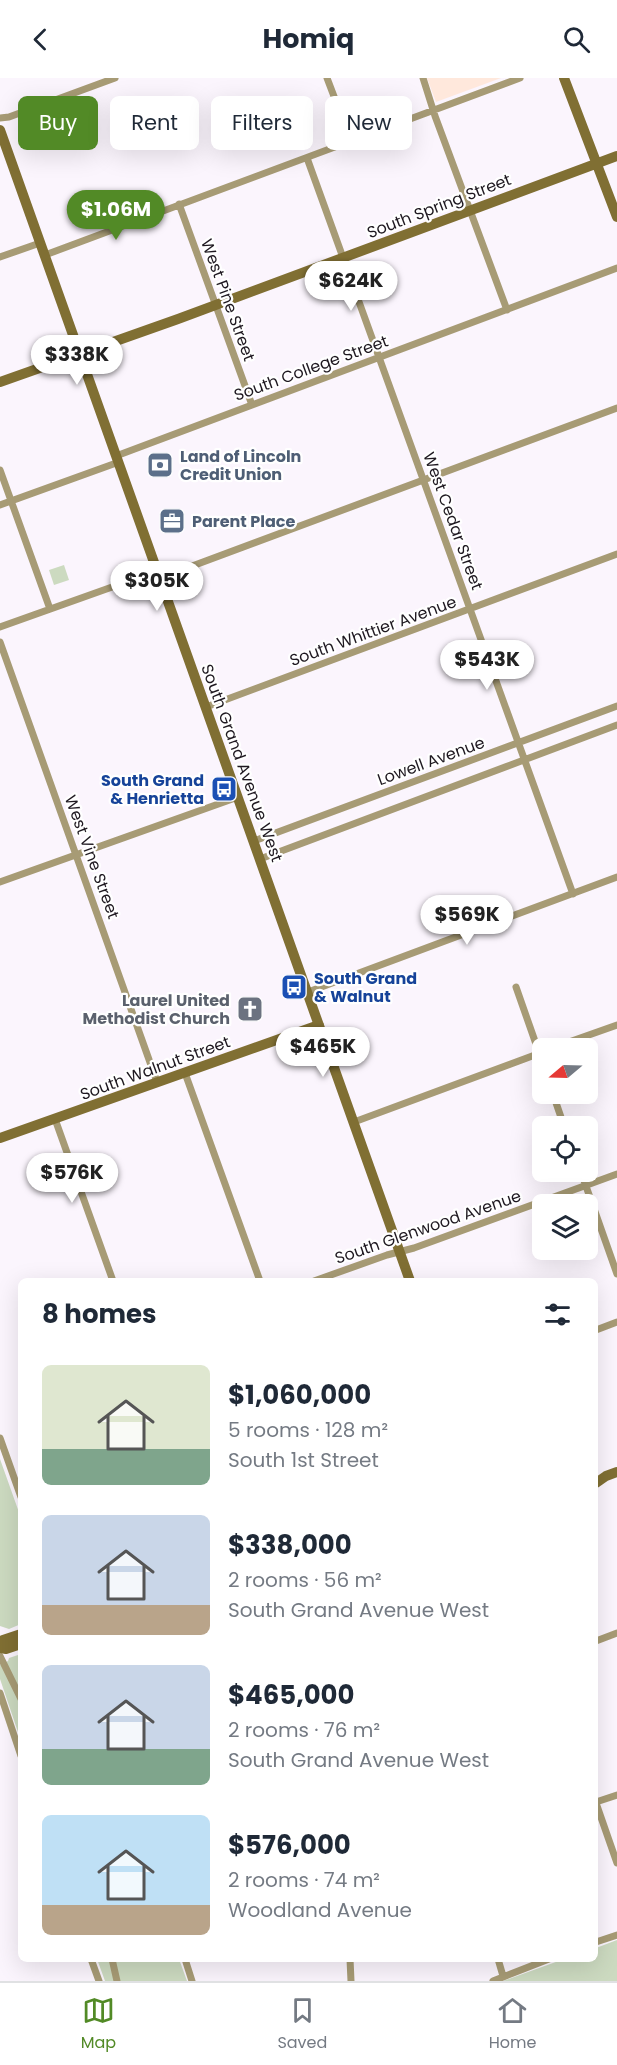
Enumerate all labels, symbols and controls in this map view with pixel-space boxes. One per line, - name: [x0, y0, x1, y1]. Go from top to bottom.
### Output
- text: Homiq: [263, 20, 354, 57]
- icon: back: [24, 23, 57, 56]
- icon: search: [560, 23, 593, 56]
- chip: Buy: [18, 96, 98, 150]
- chip: Rent: [110, 96, 199, 150]
- chip: Filters: [211, 96, 313, 150]
- chip: New: [325, 96, 412, 150]
- street label: South Spring Street: [364, 168, 514, 244]
- pin: $1.06M: [67, 190, 165, 241]
- text: $1.06M: [81, 195, 151, 223]
- street label: West Pine Street: [195, 236, 261, 364]
- pin: $624K: [309, 261, 393, 312]
- text: $624K: [319, 266, 383, 294]
- street label: South College Street: [231, 329, 391, 407]
- pin: $338K: [35, 335, 119, 386]
- text: $338K: [45, 340, 109, 368]
- place label: Land of Lincoln Credit Union: [180, 445, 301, 486]
- street label: West Cedar Street: [417, 449, 489, 593]
- bank icon: Land of Lincoln Credit Union: [145, 450, 175, 480]
- office icon: Parent Place: [157, 506, 187, 536]
- place label: Parent Place: [192, 510, 295, 533]
- pin: $305K: [115, 561, 199, 612]
- text: $305K: [124, 566, 190, 594]
- street label: South Whittier Avenue: [286, 590, 460, 672]
- pin: $543K: [445, 640, 529, 691]
- text: $543K: [454, 645, 520, 673]
- street label: South Grand Avenue West: [195, 661, 289, 865]
- street label: Lowell Avenue: [374, 731, 488, 791]
- place label: South Grand & Henrietta: [101, 769, 204, 810]
- bus stop icon: South Grand & Henrietta: [209, 774, 239, 804]
- street label: West Vine Street: [59, 792, 125, 922]
- pin: $569K: [425, 895, 509, 946]
- text: $569K: [434, 900, 500, 928]
- place label: South Grand & Walnut: [314, 967, 417, 1008]
- bus stop icon: South Grand & Walnut: [279, 972, 309, 1002]
- place label: Laurel United Methodist Church: [83, 989, 230, 1030]
- church icon: Laurel United Methodist Church: [235, 994, 265, 1024]
- pin: $465K: [281, 1027, 365, 1078]
- street label: South Walnut Street: [77, 1030, 233, 1106]
- text: $465K: [290, 1032, 356, 1060]
- north arrow: [532, 1038, 598, 1104]
- map controls: [532, 1038, 598, 1260]
- button: locate: [532, 1116, 598, 1182]
- pin: $576K: [30, 1153, 114, 1204]
- text: $576K: [40, 1158, 104, 1186]
- street label: South Glenwood Avenue: [332, 1184, 524, 1270]
- button: layers: [532, 1194, 598, 1260]
- text: 8 homes: [42, 1296, 157, 1332]
- icon: filters: [541, 1298, 574, 1331]
- text: $1,060,000: [228, 1377, 371, 1413]
- icon: home: [90, 1389, 162, 1461]
- text: 5 rooms · 128 m²: [228, 1416, 388, 1444]
- text: South 1st Street: [228, 1446, 379, 1474]
- text: $338,000: [228, 1527, 352, 1563]
- icon: home: [90, 1539, 162, 1611]
- text: 2 rooms · 56 m²: [228, 1566, 382, 1594]
- text: South Grand Avenue West: [228, 1596, 489, 1624]
- text: $465,000: [228, 1677, 355, 1713]
- icon: home: [90, 1689, 162, 1761]
- text: 2 rooms · 76 m²: [228, 1716, 380, 1744]
- text: South Grand Avenue West: [228, 1746, 489, 1774]
- text: $576,000: [228, 1827, 351, 1863]
- icon: home: [90, 1839, 162, 1911]
- text: 2 rooms · 74 m²: [228, 1866, 380, 1894]
- text: Woodland Avenue: [228, 1896, 412, 1924]
- tab: Map: [81, 1994, 116, 2055]
- tab: Saved: [277, 1994, 327, 2055]
- tab: Home: [489, 1994, 536, 2055]

